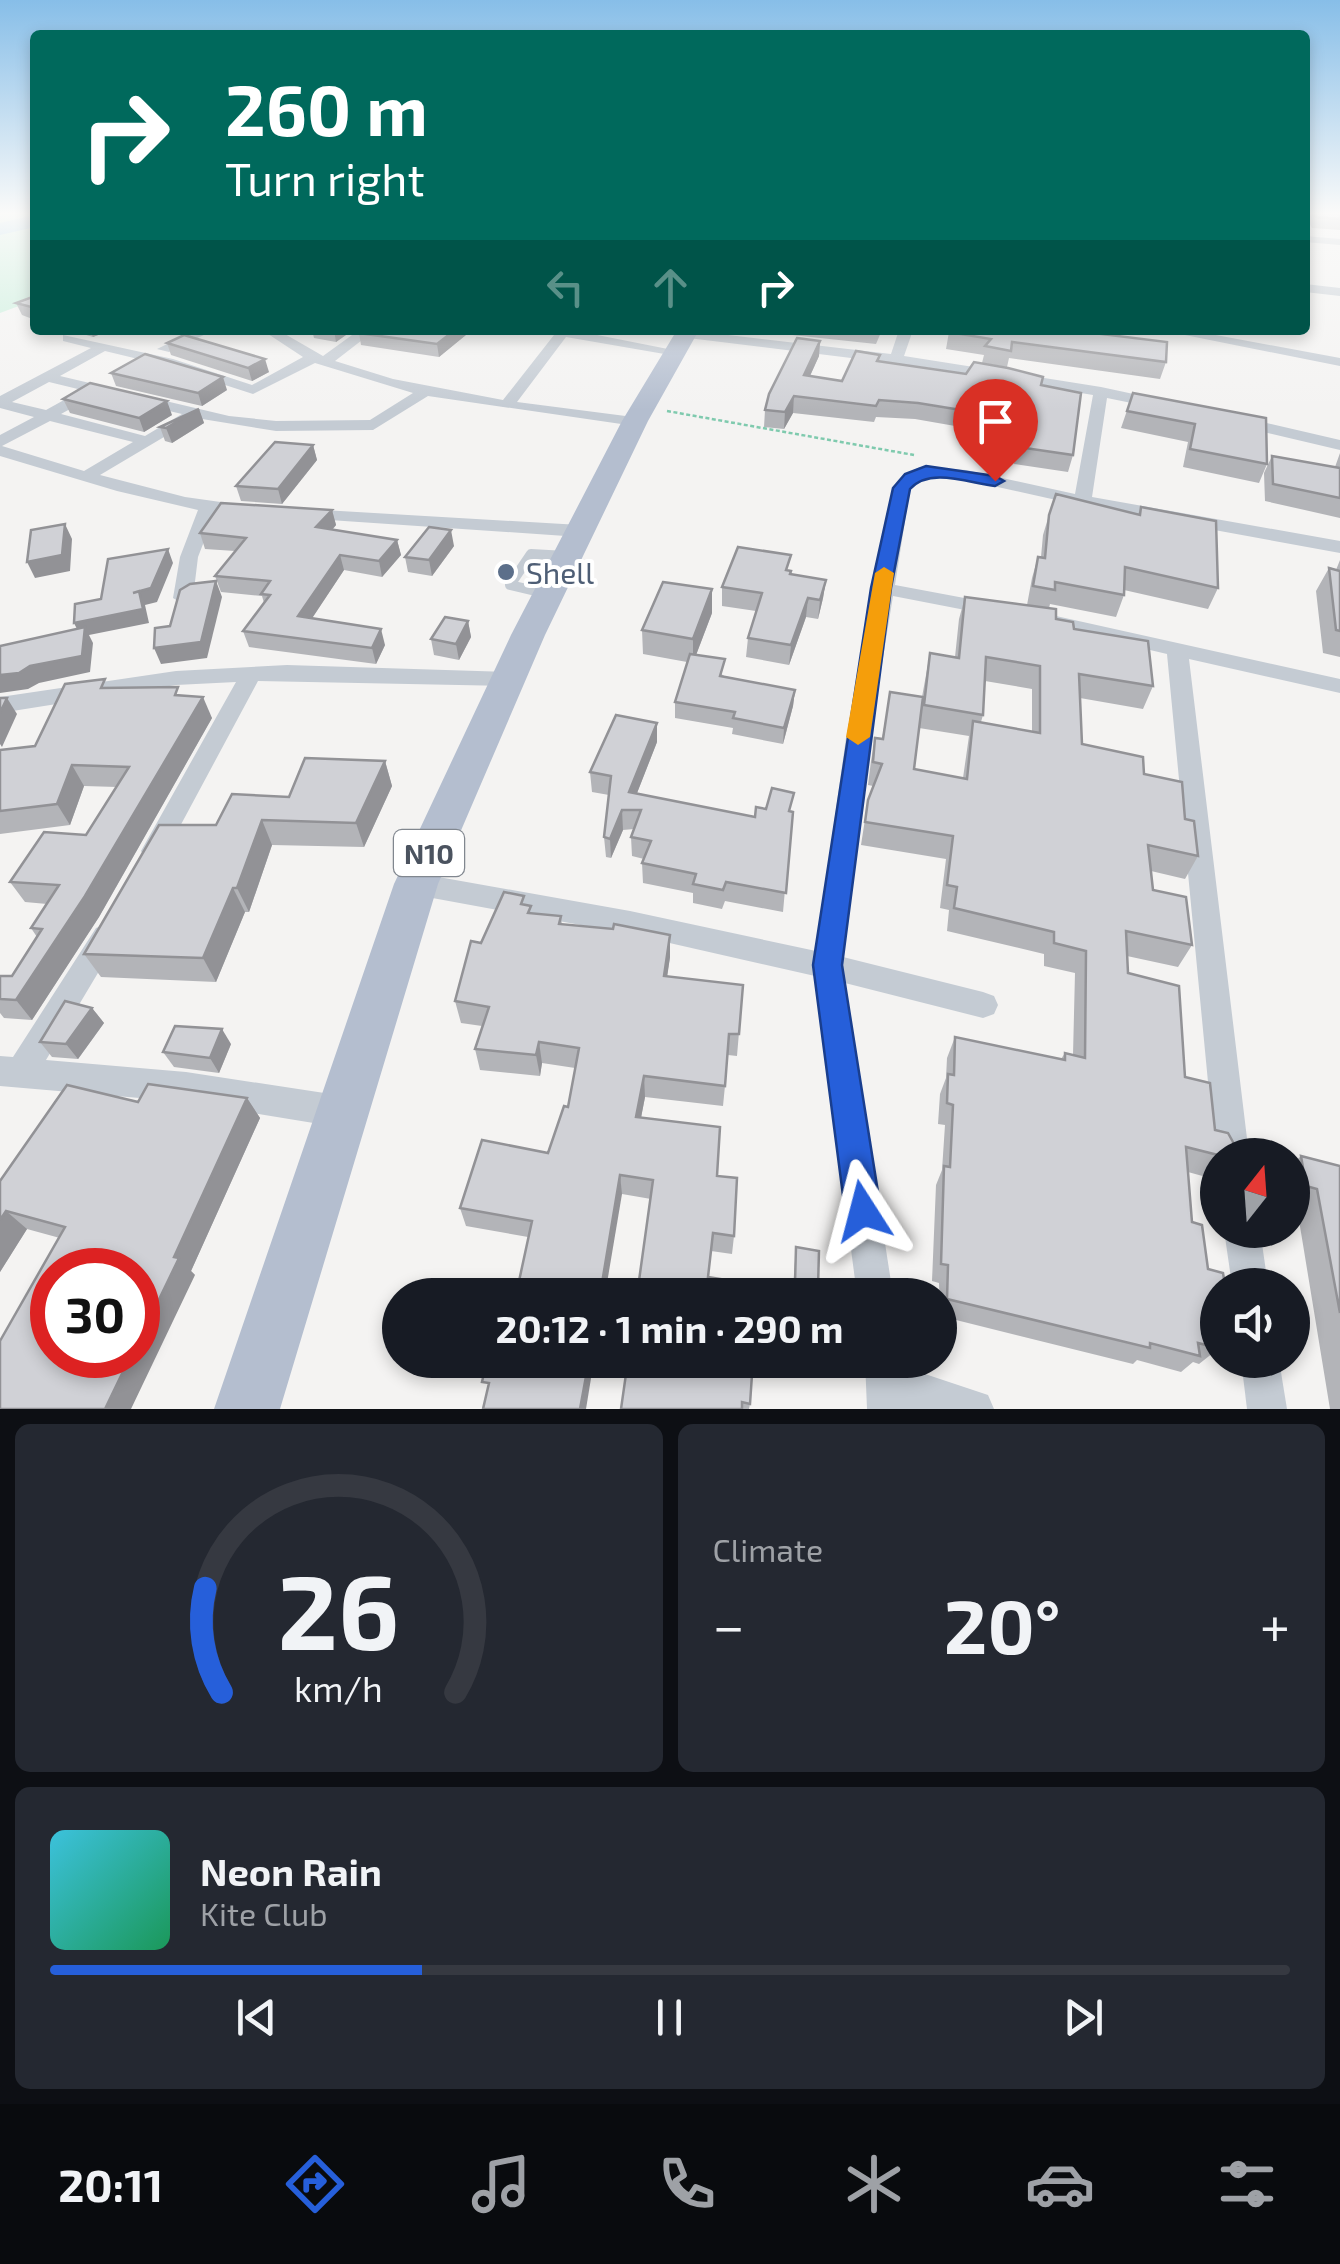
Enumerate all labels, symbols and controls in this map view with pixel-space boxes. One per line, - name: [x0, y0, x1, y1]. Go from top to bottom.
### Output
- text: 260 m: [225, 66, 428, 150]
- icon: right: [60, 70, 190, 200]
- text: Turn right: [225, 151, 425, 205]
- icon: left: [538, 260, 593, 315]
- icon: ahead: [643, 260, 698, 315]
- icon: right: [748, 260, 803, 315]
- pin: [953, 379, 1038, 482]
- icon: arrive: [968, 394, 1023, 449]
- place label: Shell: [526, 554, 594, 590]
- marker: Shell: [495, 561, 517, 583]
- road number: N10: [394, 830, 464, 876]
- north arrow: [1200, 1138, 1310, 1248]
- map controls: [1200, 1138, 1310, 1378]
- position arrow: [811, 1159, 915, 1263]
- speed limit sign: 30: [30, 1248, 160, 1378]
- button: sound: [1200, 1268, 1310, 1378]
- text: 20:12 · 1 min · 290 m: [496, 1305, 843, 1351]
- text: Climate: [713, 1530, 823, 1568]
- text: 26: [278, 1546, 400, 1671]
- text: 20°: [944, 1579, 1061, 1669]
- text: −: [713, 1591, 745, 1657]
- text: +: [1260, 1591, 1290, 1657]
- text: km/h: [294, 1666, 383, 1709]
- text: Neon Rain: [200, 1848, 382, 1894]
- text: Kite Club: [200, 1894, 328, 1932]
- icon: previous: [229, 1990, 284, 2045]
- icon: pause: [642, 1990, 697, 2045]
- icon: next: [1056, 1990, 1111, 2045]
- icon: directions: [280, 2149, 350, 2219]
- icon: music: [466, 2149, 536, 2219]
- icon: phone: [652, 2149, 722, 2219]
- icon: climate: [839, 2149, 909, 2219]
- icon: car: [1025, 2149, 1095, 2219]
- icon: filters: [1212, 2149, 1282, 2219]
- text: 20:11: [58, 2157, 163, 2211]

